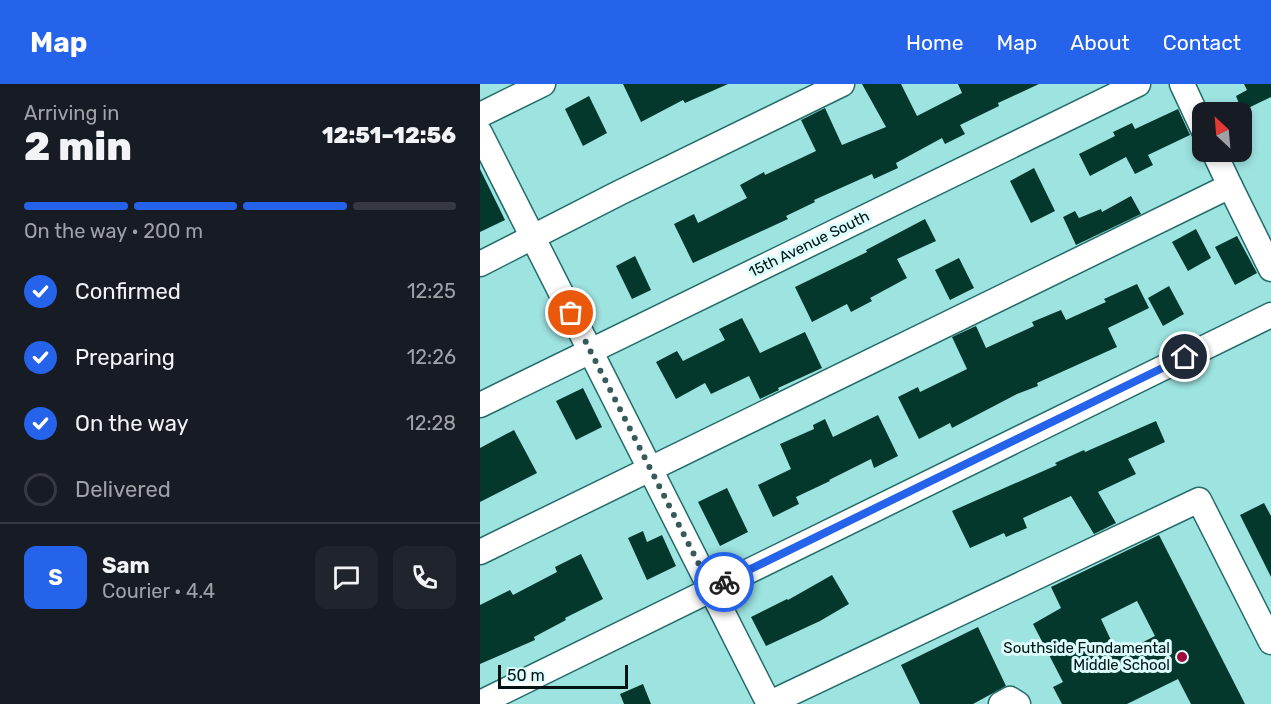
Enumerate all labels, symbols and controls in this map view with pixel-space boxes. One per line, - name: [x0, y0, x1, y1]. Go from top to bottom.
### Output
- text: Map: [30, 26, 87, 59]
- text: Home: [906, 30, 963, 55]
- text: Map: [996, 30, 1037, 55]
- text: About: [1070, 30, 1130, 55]
- text: Contact: [1163, 30, 1241, 55]
- text: Arriving in: [24, 101, 119, 125]
- north arrow: [1192, 102, 1252, 162]
- map controls: [1192, 102, 1252, 162]
- text: 12:51–12:56: [322, 122, 456, 149]
- text: 2 min: [24, 124, 132, 170]
- street label: 15th Avenue South: [746, 207, 872, 281]
- text: On the way · 200 m: [24, 219, 203, 243]
- icon: check: [24, 275, 57, 308]
- text: Confirmed: [75, 278, 181, 305]
- text: 12:25: [407, 279, 456, 303]
- pin: [545, 287, 596, 338]
- icon: bag: [554, 296, 587, 329]
- pin: [1159, 331, 1210, 382]
- icon: home: [1168, 340, 1201, 373]
- icon: check: [24, 341, 57, 374]
- text: Preparing: [75, 344, 175, 371]
- text: 12:26: [407, 345, 456, 369]
- icon: check: [24, 407, 57, 440]
- text: On the way: [75, 410, 189, 437]
- text: 12:28: [406, 411, 456, 435]
- text: Delivered: [75, 476, 171, 503]
- button: chat: [315, 546, 378, 609]
- button: phone: [393, 546, 456, 609]
- text: Sam: [102, 552, 150, 579]
- courier: [694, 552, 754, 612]
- text: S: [48, 564, 63, 591]
- icon: bike: [708, 566, 741, 599]
- text: Courier · 4.4: [102, 579, 215, 603]
- place label: Southside Fundamental Middle School: [1003, 639, 1170, 674]
- marker: Southside Fundamental Middle School: [1175, 650, 1189, 664]
- scale bar: [498, 662, 628, 690]
- text: 50 m: [507, 666, 545, 685]

